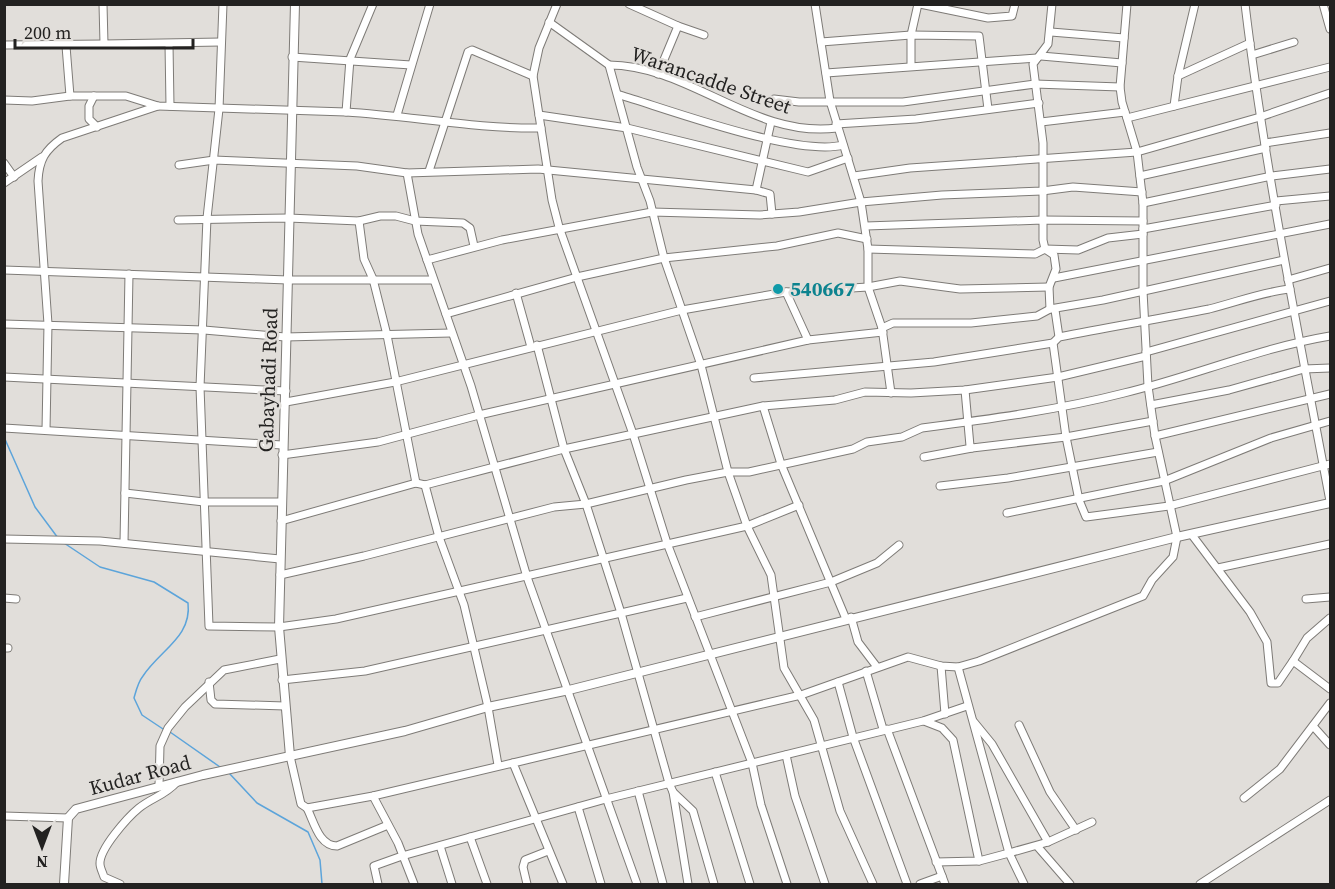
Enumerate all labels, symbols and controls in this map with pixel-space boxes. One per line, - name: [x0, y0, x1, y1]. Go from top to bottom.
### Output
- scale bar: [15, 12, 194, 50]
- text: 200 m: [24, 20, 71, 45]
- street label: Warancadde Street: [627, 39, 795, 121]
- place label: 540667: [790, 275, 855, 303]
- marker: 540667: [771, 282, 785, 296]
- street label: Gabayhadi Road: [251, 307, 285, 453]
- street label: Kudar Road: [86, 748, 195, 802]
- north arrow: [12, 817, 72, 877]
- text: N: [36, 851, 48, 873]

